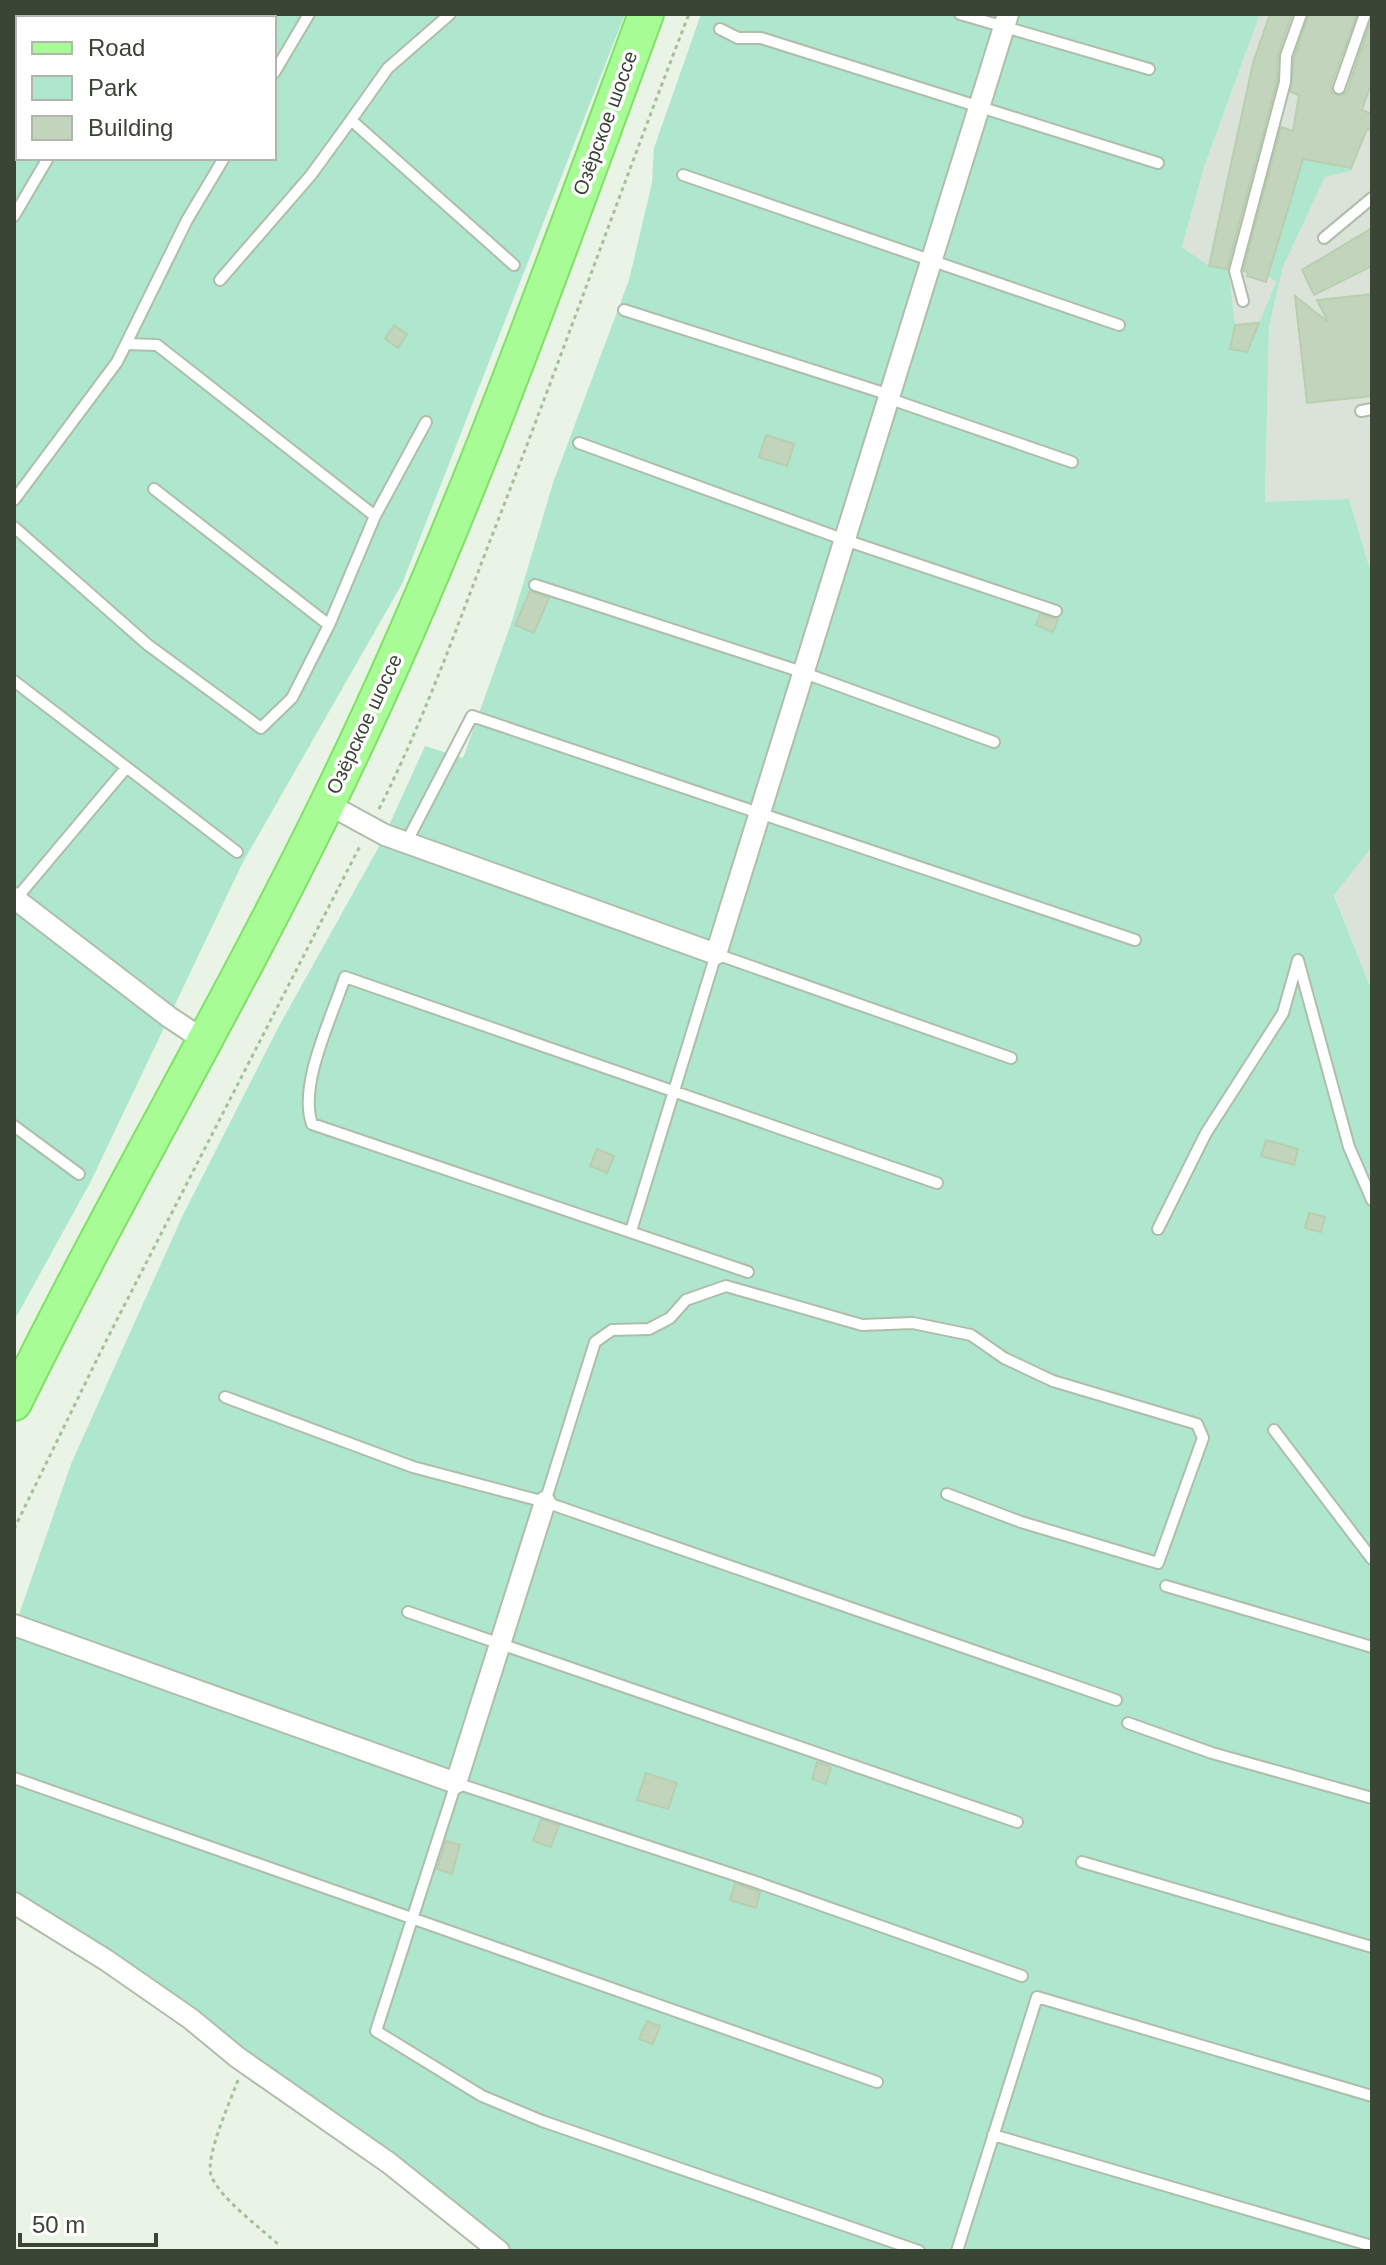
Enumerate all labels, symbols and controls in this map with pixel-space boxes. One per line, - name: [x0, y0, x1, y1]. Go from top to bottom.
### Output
- legend: [16, 16, 276, 160]
- text: Road: [88, 34, 145, 61]
- street label: Озёрское шоссе: [569, 48, 641, 198]
- text: Park: [88, 74, 138, 101]
- text: Building: [88, 114, 173, 141]
- street label: Озёрское шоссе: [322, 650, 406, 798]
- scale bar: [20, 2197, 156, 2247]
- text: 50 m: [32, 2211, 85, 2238]

